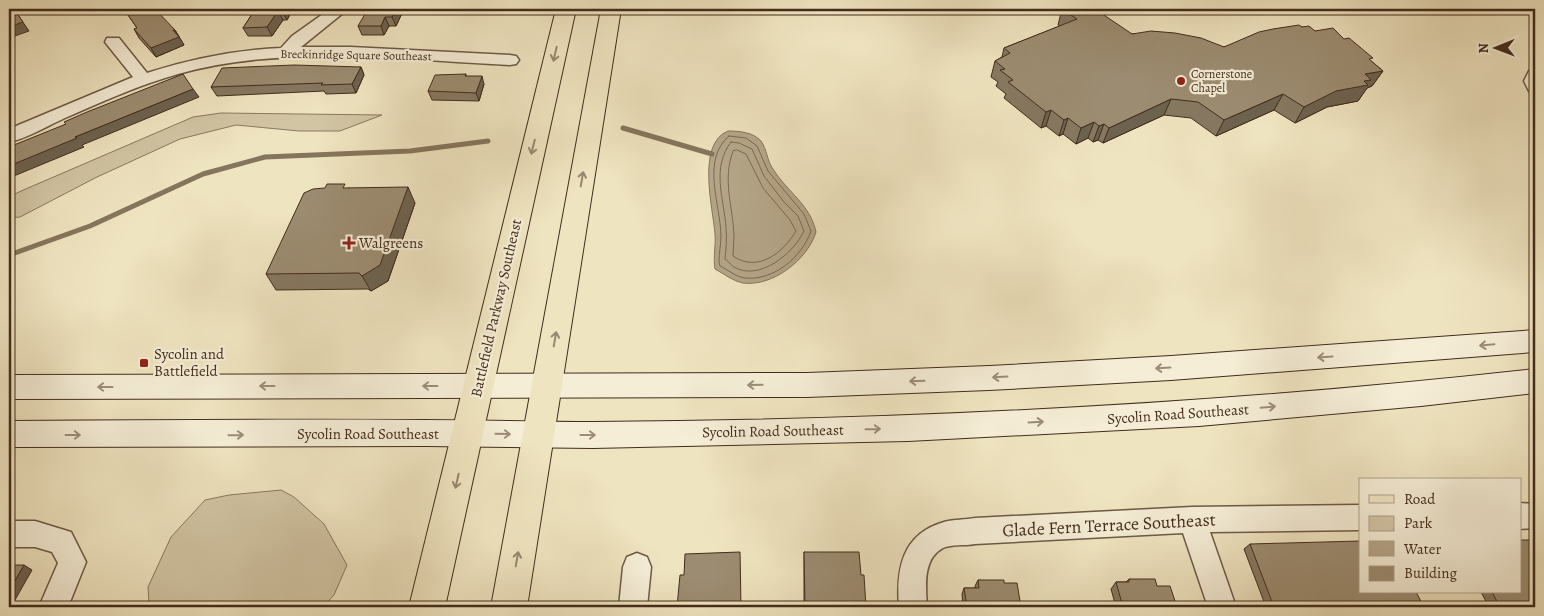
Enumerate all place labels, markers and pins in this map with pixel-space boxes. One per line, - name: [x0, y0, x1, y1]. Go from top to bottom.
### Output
- place label: Cornerstone Chapel: [1191, 66, 1252, 96]
- marker: Cornerstone Chapel: [1175, 75, 1187, 87]
- place label: Walgreens: [358, 233, 423, 253]
- marker: Walgreens: [343, 237, 355, 249]
- place label: Sycolin and Battlefield: [154, 344, 225, 381]
- marker: Sycolin and Battlefield: [138, 357, 150, 369]

